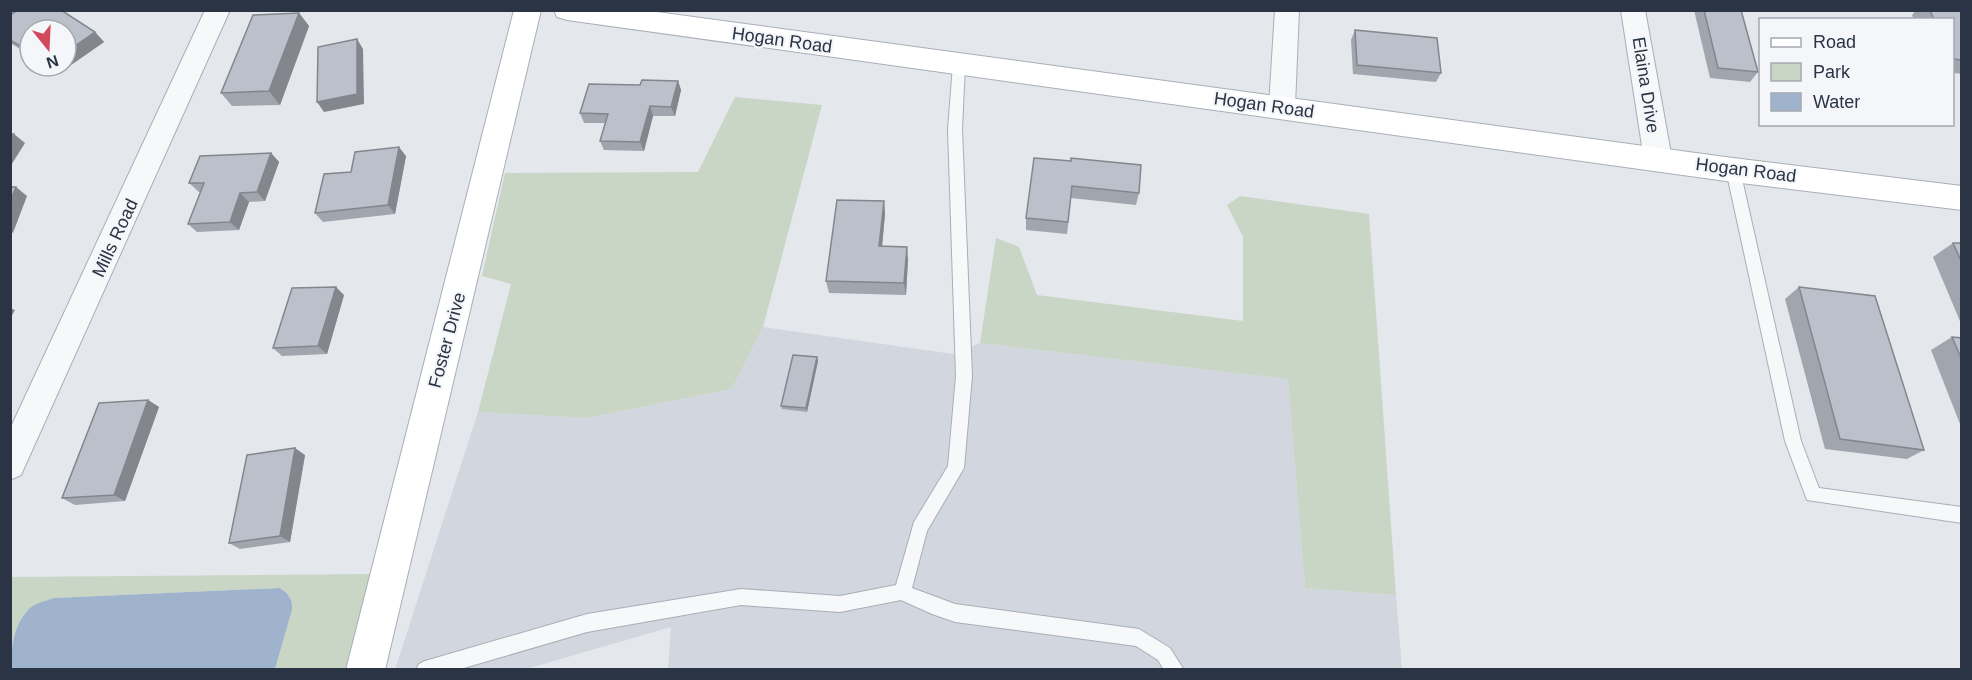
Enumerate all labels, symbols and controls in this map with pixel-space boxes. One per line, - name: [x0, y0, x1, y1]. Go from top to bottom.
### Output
- north arrow: [18, 18, 78, 78]
- legend: [1759, 18, 1954, 126]
- street label: Hogan Road: [731, 23, 833, 57]
- text: Road: [1813, 32, 1856, 52]
- street label: Elaina Drive: [1629, 36, 1663, 134]
- text: N: [44, 52, 61, 72]
- text: Park: [1813, 62, 1851, 82]
- street label: Hogan Road: [1213, 88, 1315, 122]
- text: Water: [1813, 92, 1860, 112]
- street label: Hogan Road: [1695, 154, 1797, 186]
- street label: Mills Road: [88, 196, 142, 280]
- street label: Foster Drive: [425, 290, 469, 390]

